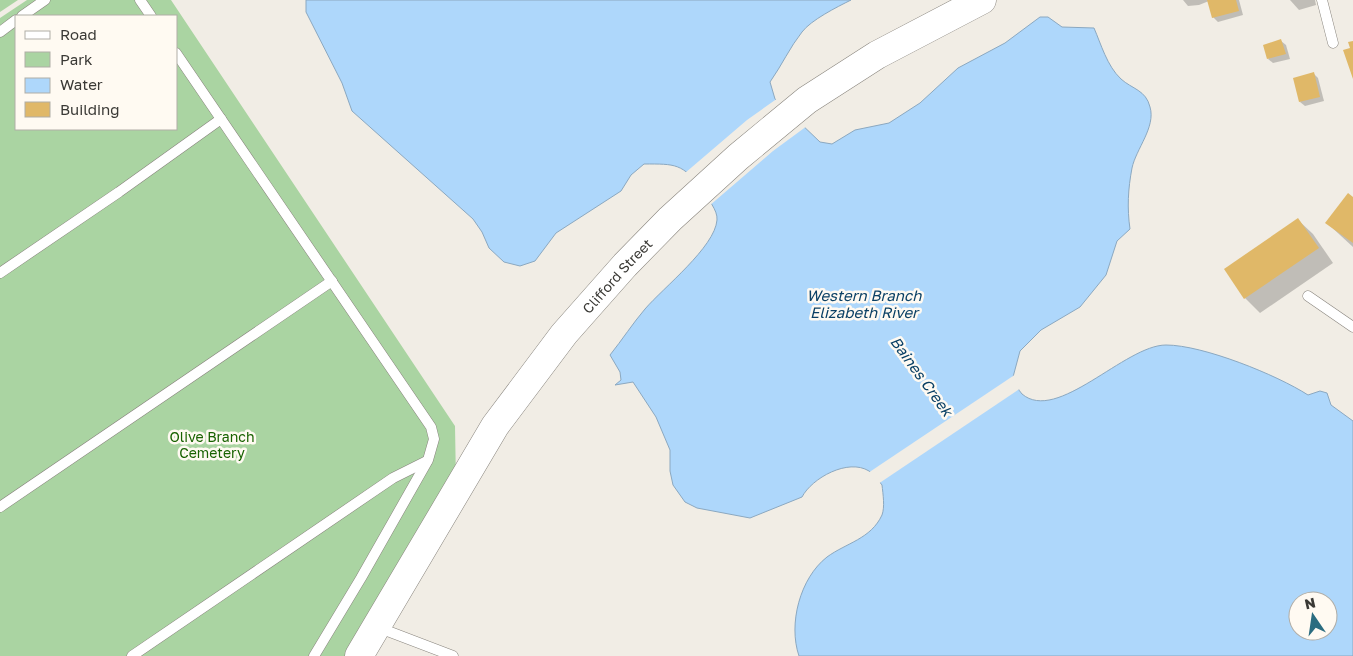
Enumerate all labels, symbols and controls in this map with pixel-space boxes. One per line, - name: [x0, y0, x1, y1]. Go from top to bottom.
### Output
- legend: [15, 15, 178, 130]
- text: Road: [60, 25, 97, 43]
- text: Park: [60, 50, 93, 68]
- text: Water: [60, 75, 103, 93]
- text: Building: [60, 100, 120, 118]
- street label: Clifford Street: [578, 234, 655, 316]
- water label: Western Branch Elizabeth River: [807, 286, 922, 321]
- water label: Baines Creek: [887, 333, 958, 421]
- park label: Olive Branch Cemetery: [169, 428, 255, 461]
- north arrow: [1288, 591, 1338, 641]
- text: N: [1303, 593, 1317, 612]

